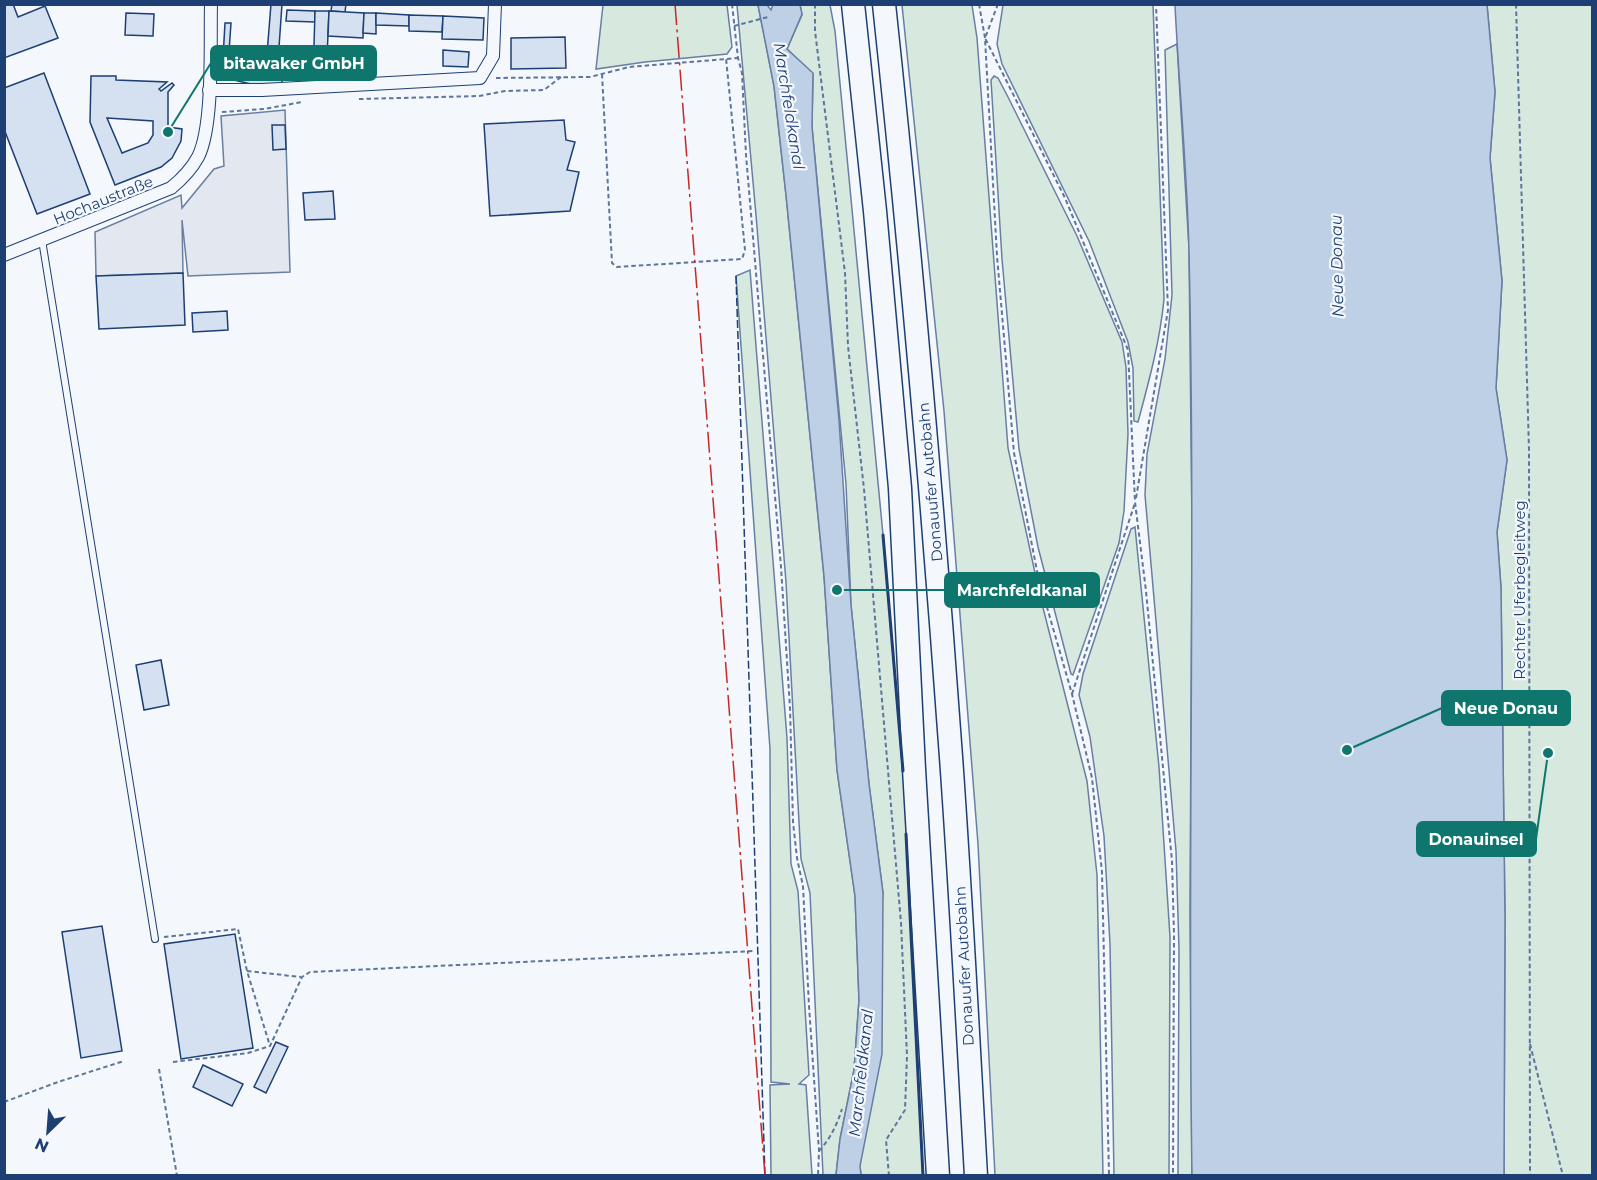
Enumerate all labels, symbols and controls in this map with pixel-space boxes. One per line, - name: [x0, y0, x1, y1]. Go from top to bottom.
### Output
- water label: Marchfeldkanal: [770, 41, 809, 171]
- callout: bitawaker GmbH: [211, 46, 376, 80]
- text: bitawaker GmbH: [223, 54, 365, 73]
- street label: Hochaustraße: [50, 171, 156, 229]
- water label: Neue Donau: [1327, 214, 1347, 318]
- street label: Donauufer Autobahn: [914, 401, 946, 563]
- street label: Rechter Uferbegleitweg: [1510, 500, 1529, 680]
- callout: Marchfeldkanal: [945, 573, 1099, 607]
- text: Marchfeldkanal: [957, 581, 1087, 600]
- callout: Neue Donau: [1442, 691, 1570, 725]
- text: Neue Donau: [1454, 699, 1558, 718]
- callout: Donauinsel: [1417, 822, 1536, 856]
- text: Donauinsel: [1429, 830, 1523, 849]
- street label: Donauufer Autobahn: [950, 886, 978, 1046]
- water label: Marchfeldkanal: [845, 1008, 877, 1138]
- north arrow: [18, 1102, 78, 1162]
- text: N: [32, 1134, 52, 1156]

